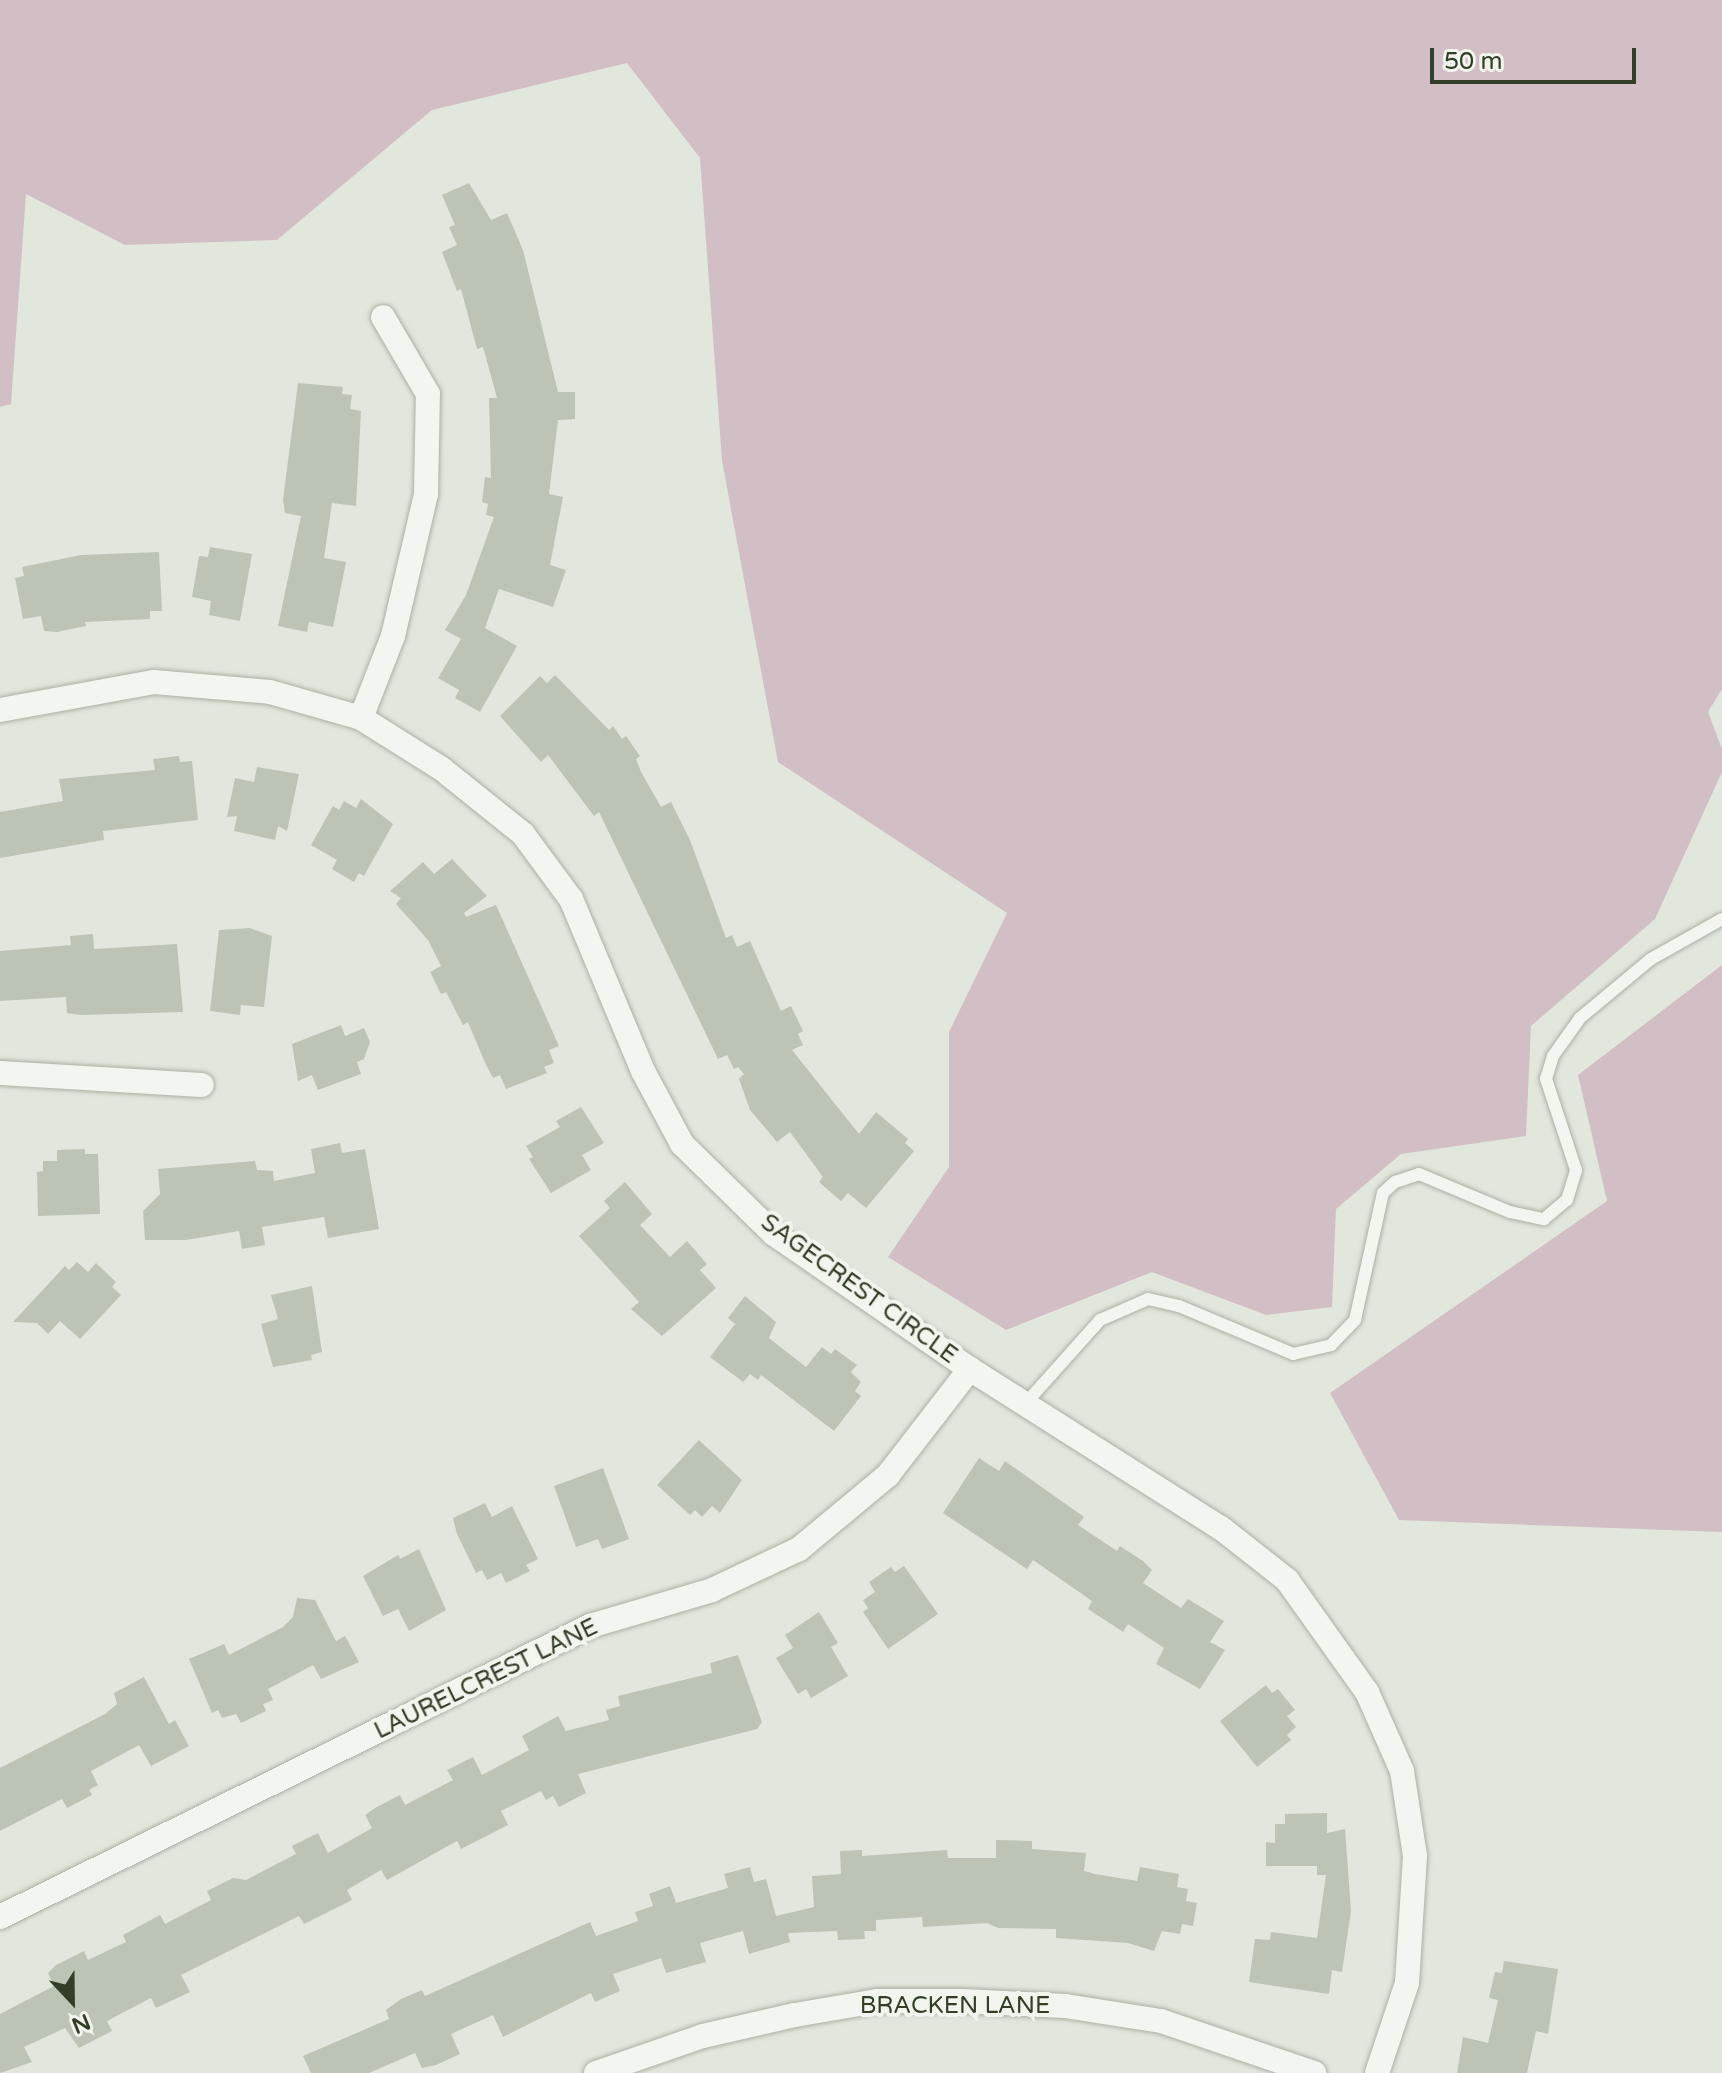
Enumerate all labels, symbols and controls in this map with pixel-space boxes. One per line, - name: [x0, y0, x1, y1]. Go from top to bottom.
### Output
- scale bar: [1434, 32, 1640, 82]
- text: 50 m: [1444, 47, 1502, 76]
- street label: SAGECREST CIRCLE: [755, 1208, 963, 1370]
- street label: LAURELCREST LANE: [370, 1612, 602, 1746]
- north arrow: [32, 1961, 112, 2041]
- street label: BRACKEN LANE: [860, 1992, 1050, 2020]
- text: N: [68, 2008, 94, 2039]

